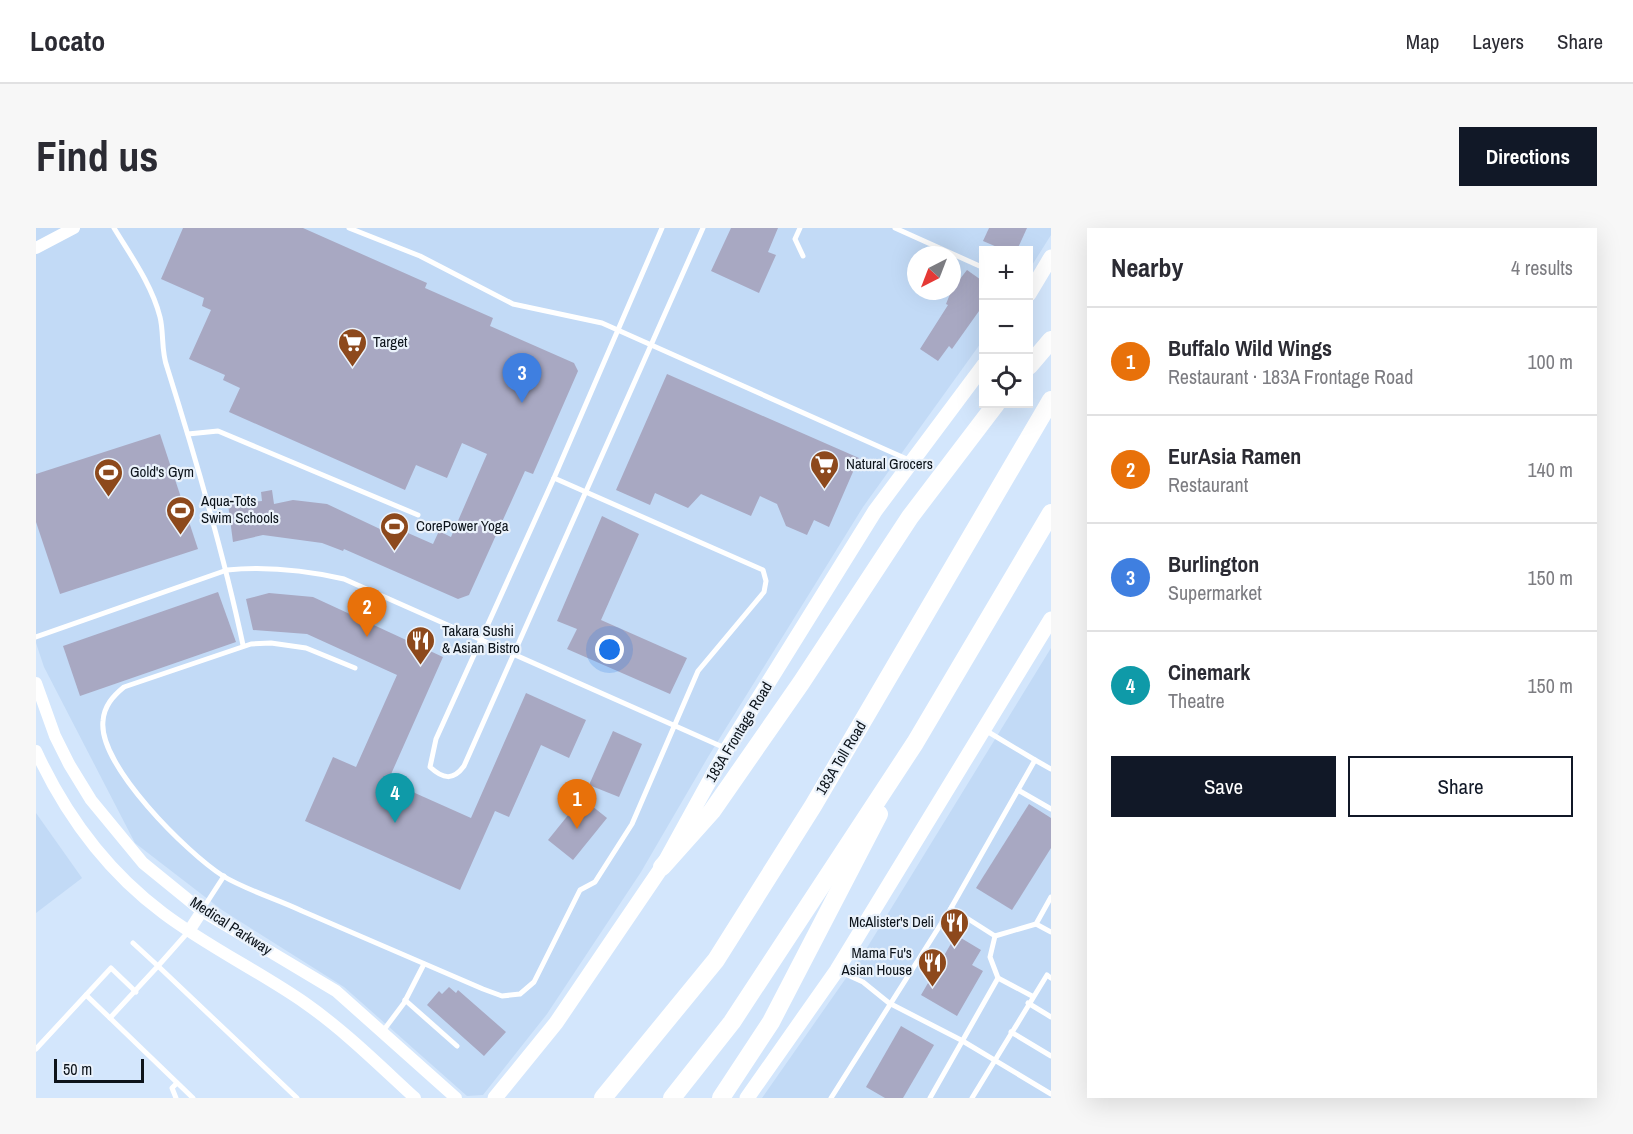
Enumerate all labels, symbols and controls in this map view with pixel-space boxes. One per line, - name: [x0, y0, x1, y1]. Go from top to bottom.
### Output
- text: Locato: [30, 22, 105, 60]
- text: Map: [1406, 27, 1439, 56]
- text: Layers: [1472, 27, 1524, 56]
- text: Share: [1557, 27, 1603, 56]
- button: Directions: [1459, 127, 1597, 186]
- text: Find us: [36, 128, 158, 184]
- north arrow: [907, 246, 961, 300]
- map controls: [979, 246, 1033, 408]
- button: +: [979, 246, 1033, 300]
- text: Nearby: [1111, 250, 1183, 285]
- text: 4 results: [1511, 254, 1573, 281]
- button: −: [979, 300, 1033, 354]
- supermarket icon: Target: [336, 326, 368, 368]
- place label: Target: [373, 331, 408, 352]
- text: Buffalo Wild Wings: [1168, 333, 1332, 363]
- text: 1: [1126, 348, 1135, 375]
- text: 100 m: [1527, 348, 1573, 375]
- pin: 3: [502, 354, 542, 403]
- button: locate: [979, 354, 1033, 408]
- text: Restaurant · 183A Frontage Road: [1168, 363, 1413, 390]
- text: EurAsia Ramen: [1168, 441, 1301, 471]
- supermarket icon: Natural Grocers: [809, 448, 841, 490]
- place label: Natural Grocers: [846, 453, 933, 474]
- sports icon: Gold's Gym: [93, 456, 125, 498]
- text: 2: [1126, 456, 1135, 483]
- text: 140 m: [1527, 456, 1573, 483]
- place label: Gold's Gym: [130, 461, 194, 482]
- text: Restaurant: [1168, 471, 1248, 498]
- place label: Aqua-Tots Swim Schools: [200, 490, 279, 528]
- sports icon: Aqua-Tots Swim Schools: [164, 494, 196, 536]
- sports icon: CorePower Yoga: [379, 510, 411, 552]
- place label: CorePower Yoga: [416, 515, 509, 536]
- text: Burlington: [1168, 549, 1259, 579]
- text: 3: [1126, 564, 1135, 591]
- text: 150 m: [1527, 564, 1573, 591]
- text: Supermarket: [1168, 579, 1262, 606]
- pin: 2: [348, 588, 386, 637]
- place label: Takara Sushi & Asian Bistro: [442, 620, 520, 658]
- restaurant icon: Takara Sushi & Asian Bistro: [405, 624, 437, 666]
- your location: [595, 635, 624, 664]
- text: Cinemark: [1168, 657, 1250, 687]
- text: 4: [1126, 672, 1135, 699]
- text: 150 m: [1527, 672, 1573, 699]
- street label: 183A Frontage Road: [700, 678, 777, 786]
- text: Theatre: [1168, 687, 1225, 714]
- street label: 183A Toll Road: [810, 717, 871, 799]
- button: Save: [1111, 756, 1336, 817]
- button: Share: [1348, 756, 1573, 817]
- pin: 4: [376, 774, 414, 823]
- pin: 1: [558, 780, 596, 829]
- street label: Medical Parkway: [186, 891, 277, 960]
- restaurant icon: McAlister's Deli: [939, 906, 971, 948]
- place label: McAlister's Deli: [849, 911, 934, 932]
- place label: Mama Fu's Asian House: [841, 942, 912, 980]
- restaurant icon: Mama Fu's Asian House: [917, 946, 949, 988]
- scale bar: [54, 1056, 144, 1084]
- text: 50 m: [63, 1058, 92, 1080]

